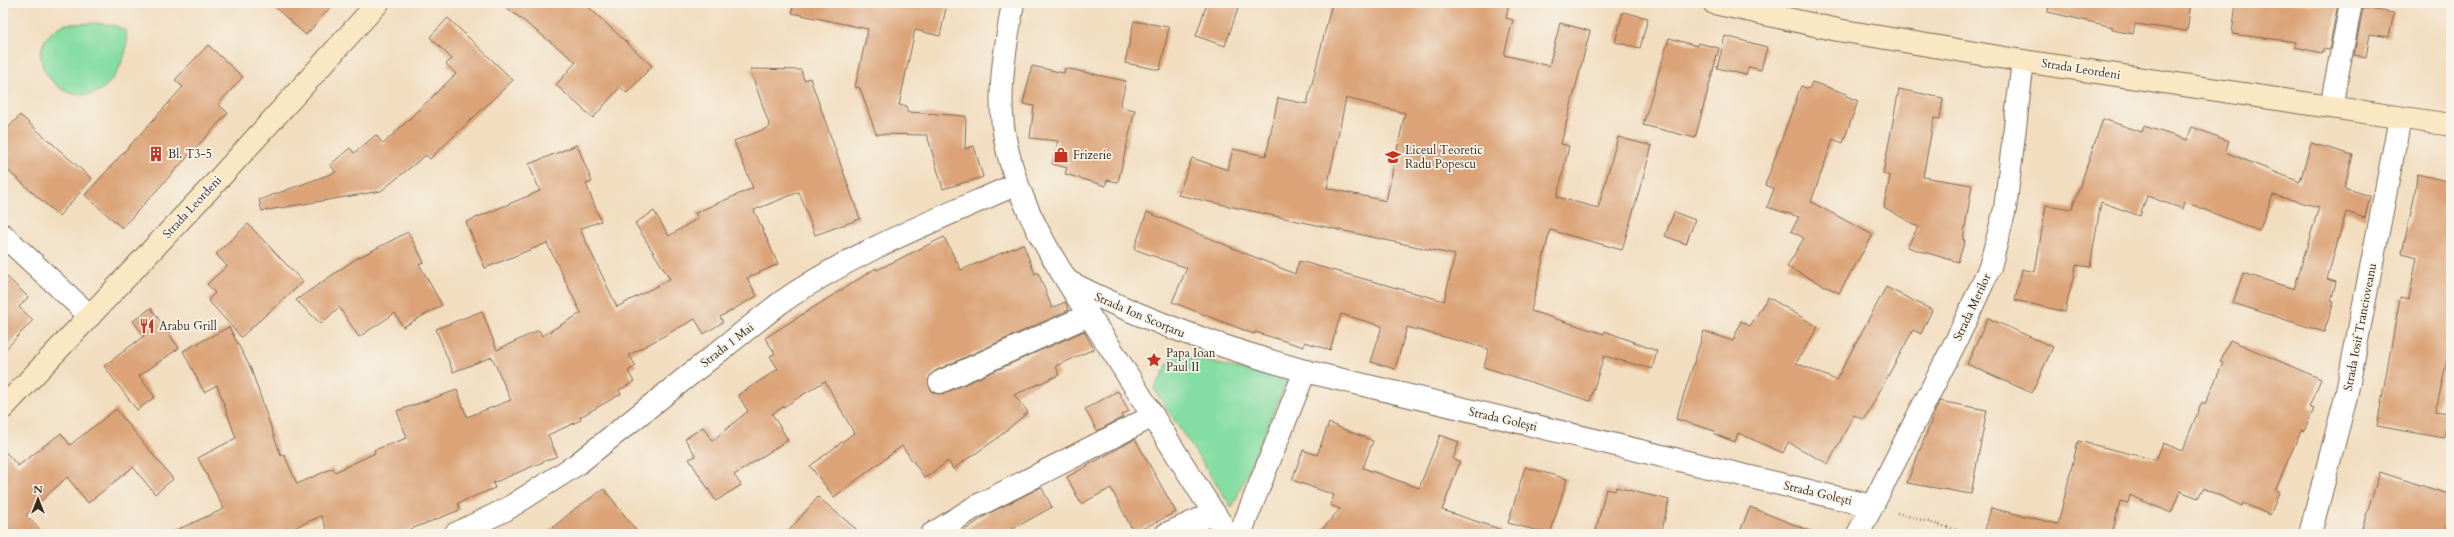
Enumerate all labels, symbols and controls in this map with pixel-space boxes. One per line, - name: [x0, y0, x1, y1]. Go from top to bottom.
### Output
- street label: Strada Leordeni: [2040, 55, 2122, 83]
- place label: Liceul Teoretic Radu Popescu: [1405, 142, 1483, 172]
- building icon: Bl. T3-5: [147, 145, 165, 163]
- place label: Bl. T3-5: [168, 146, 212, 162]
- shop icon: Frizerie: [1052, 146, 1070, 164]
- place label: Frizerie: [1073, 147, 1112, 163]
- school or university icon: Liceul Teoretic Radu Popescu: [1384, 148, 1402, 166]
- street label: Strada Leordeni: [159, 172, 225, 242]
- street label: Strada Iosif Trancioveanu: [2340, 261, 2380, 392]
- street label: Strada Merilor: [1949, 270, 1995, 343]
- street label: Strada Ion Scorțaru: [1092, 289, 1188, 341]
- restaurant icon: Arabu Grill: [138, 317, 156, 335]
- place label: Arabu Grill: [159, 318, 217, 334]
- street label: Strada 1 Mai: [697, 319, 757, 371]
- place label: Papa Ioan Paul II: [1166, 345, 1216, 375]
- place icon: Papa Ioan Paul II: [1145, 351, 1163, 369]
- street label: Strada Golești: [1467, 403, 1539, 435]
- street label: Strada Golești: [1782, 477, 1854, 509]
- north arrow: [18, 479, 58, 519]
- text: N: [33, 482, 43, 497]

